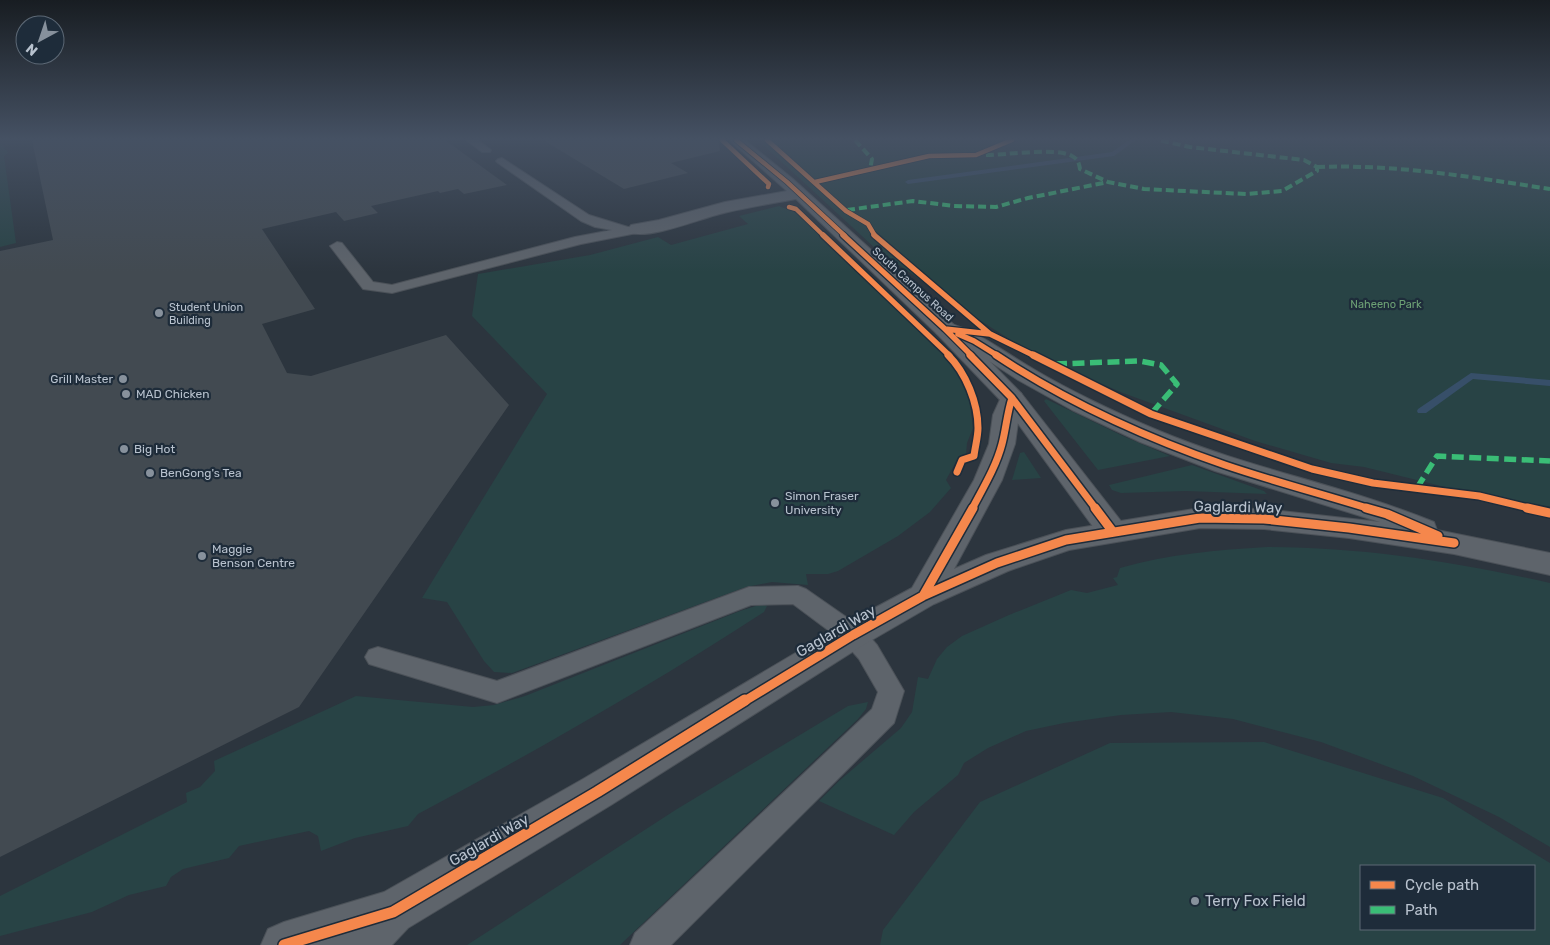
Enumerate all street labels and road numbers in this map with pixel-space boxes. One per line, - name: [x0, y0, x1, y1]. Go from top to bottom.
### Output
- street label: South Campus Road: [870, 245, 956, 324]
- street label: Gaglardi Way: [1193, 497, 1283, 517]
- street label: Gaglardi Way: [793, 601, 879, 661]
- street label: Gaglardi Way: [446, 810, 532, 870]

